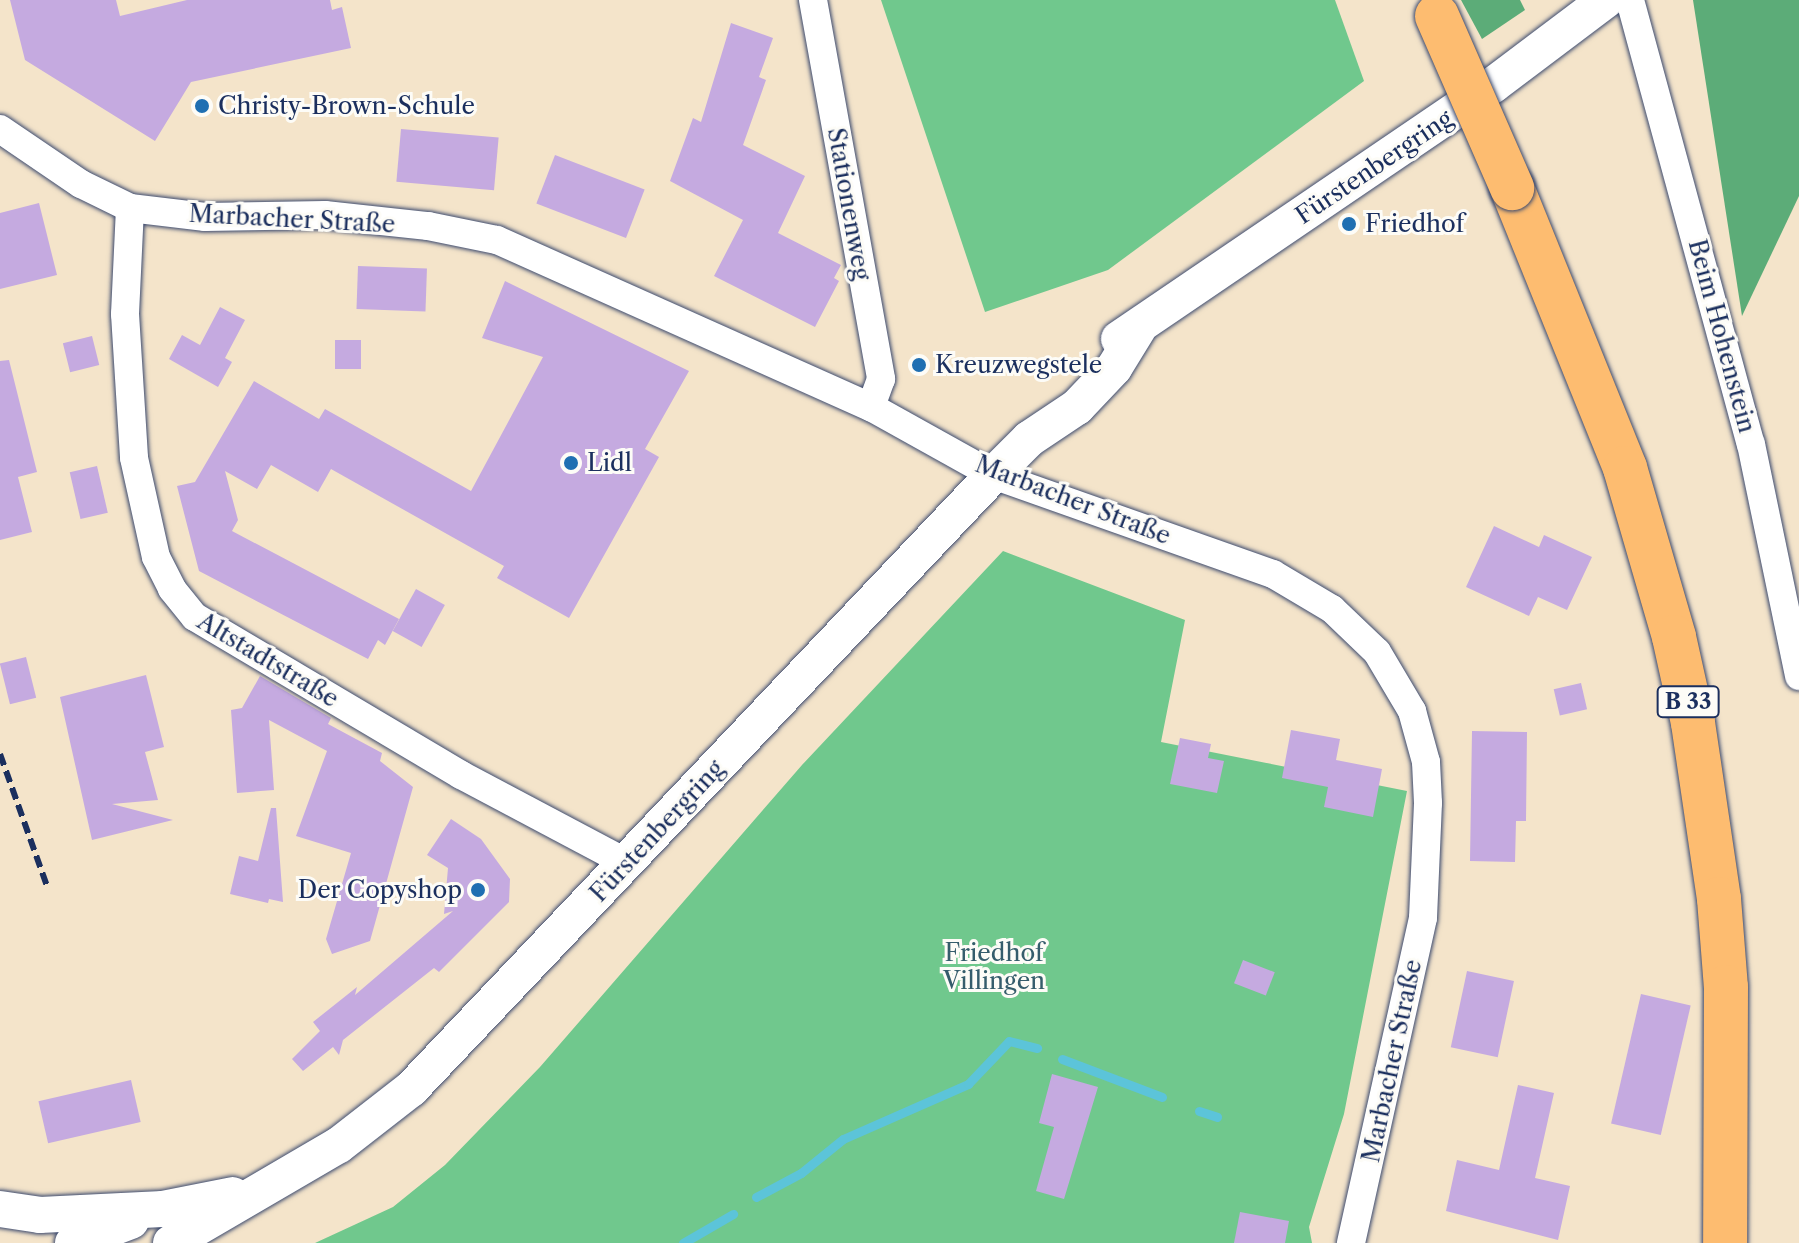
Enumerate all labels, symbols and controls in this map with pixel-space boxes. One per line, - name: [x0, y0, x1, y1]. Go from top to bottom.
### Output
- place label: Christy-Brown-Schule: [218, 92, 475, 120]
- marker: Christy-Brown-Schule: [193, 97, 211, 115]
- street label: Fürstenbergring: [1290, 104, 1458, 230]
- street label: Stationenweg: [821, 126, 877, 282]
- street label: Marbacher Straße: [188, 199, 396, 239]
- place label: Friedhof: [1365, 210, 1464, 238]
- marker: Friedhof: [1340, 215, 1358, 233]
- street label: Beim Hohenstein: [1682, 236, 1762, 436]
- place label: Kreuzwegstele: [935, 351, 1102, 379]
- marker: Kreuzwegstele: [910, 356, 928, 374]
- place label: Lidl: [587, 449, 632, 477]
- street label: Marbacher Straße: [971, 449, 1175, 551]
- marker: Lidl: [562, 454, 580, 472]
- street label: Altstadtstraße: [192, 607, 344, 713]
- road number: B 33: [1656, 684, 1720, 720]
- street label: Fürstenbergring: [584, 754, 730, 908]
- place label: Der Copyshop: [297, 876, 462, 904]
- marker: Der Copyshop: [469, 881, 487, 899]
- park label: Friedhof Villingen: [943, 939, 1045, 995]
- street label: Marbacher Straße: [1356, 957, 1428, 1165]

